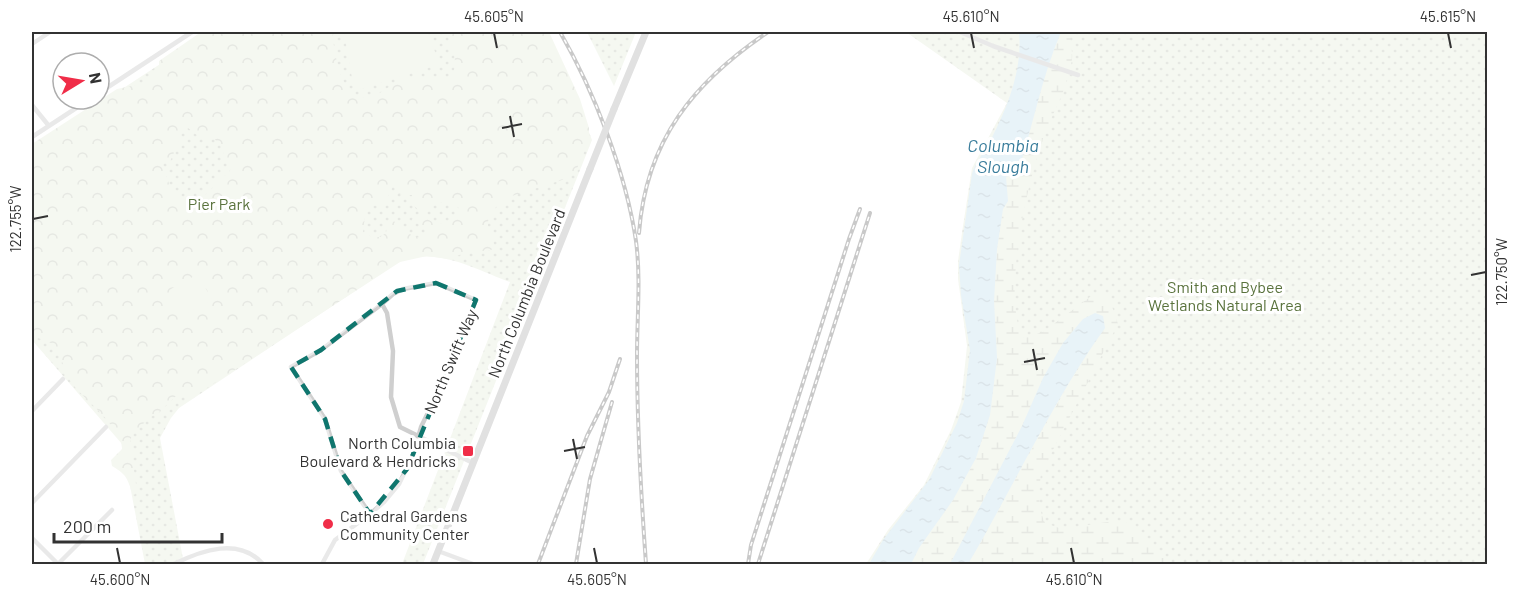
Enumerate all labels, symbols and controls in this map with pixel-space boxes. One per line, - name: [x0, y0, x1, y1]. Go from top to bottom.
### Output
- text: 45.605°N: [464, 7, 524, 25]
- text: 45.610°N: [942, 7, 1000, 25]
- text: 45.615°N: [1420, 7, 1476, 25]
- north arrow: [51, 51, 111, 111]
- text: N: [86, 71, 107, 85]
- water label: Columbia Slough: [967, 134, 1039, 177]
- text: 122.755°W: [6, 186, 24, 252]
- park label: Pier Park: [188, 194, 250, 213]
- street label: North Columbia Boulevard: [483, 206, 569, 380]
- text: 122.750°W: [1492, 238, 1510, 306]
- park label: Smith and Bybee Wetlands Natural Area: [1148, 277, 1302, 314]
- street label: North Swift Way: [419, 305, 481, 416]
- place label: North Columbia Boulevard & Hendricks: [300, 433, 456, 470]
- marker: North Columbia Boulevard & Hendricks: [461, 444, 475, 458]
- scale bar: [54, 506, 222, 544]
- place label: Cathedral Gardens Community Center: [340, 506, 470, 543]
- text: 200 m: [63, 515, 111, 537]
- marker: Cathedral Gardens Community Center: [321, 517, 335, 531]
- text: 45.600°N: [90, 570, 150, 588]
- text: 45.605°N: [567, 570, 627, 588]
- text: 45.610°N: [1045, 570, 1103, 588]

